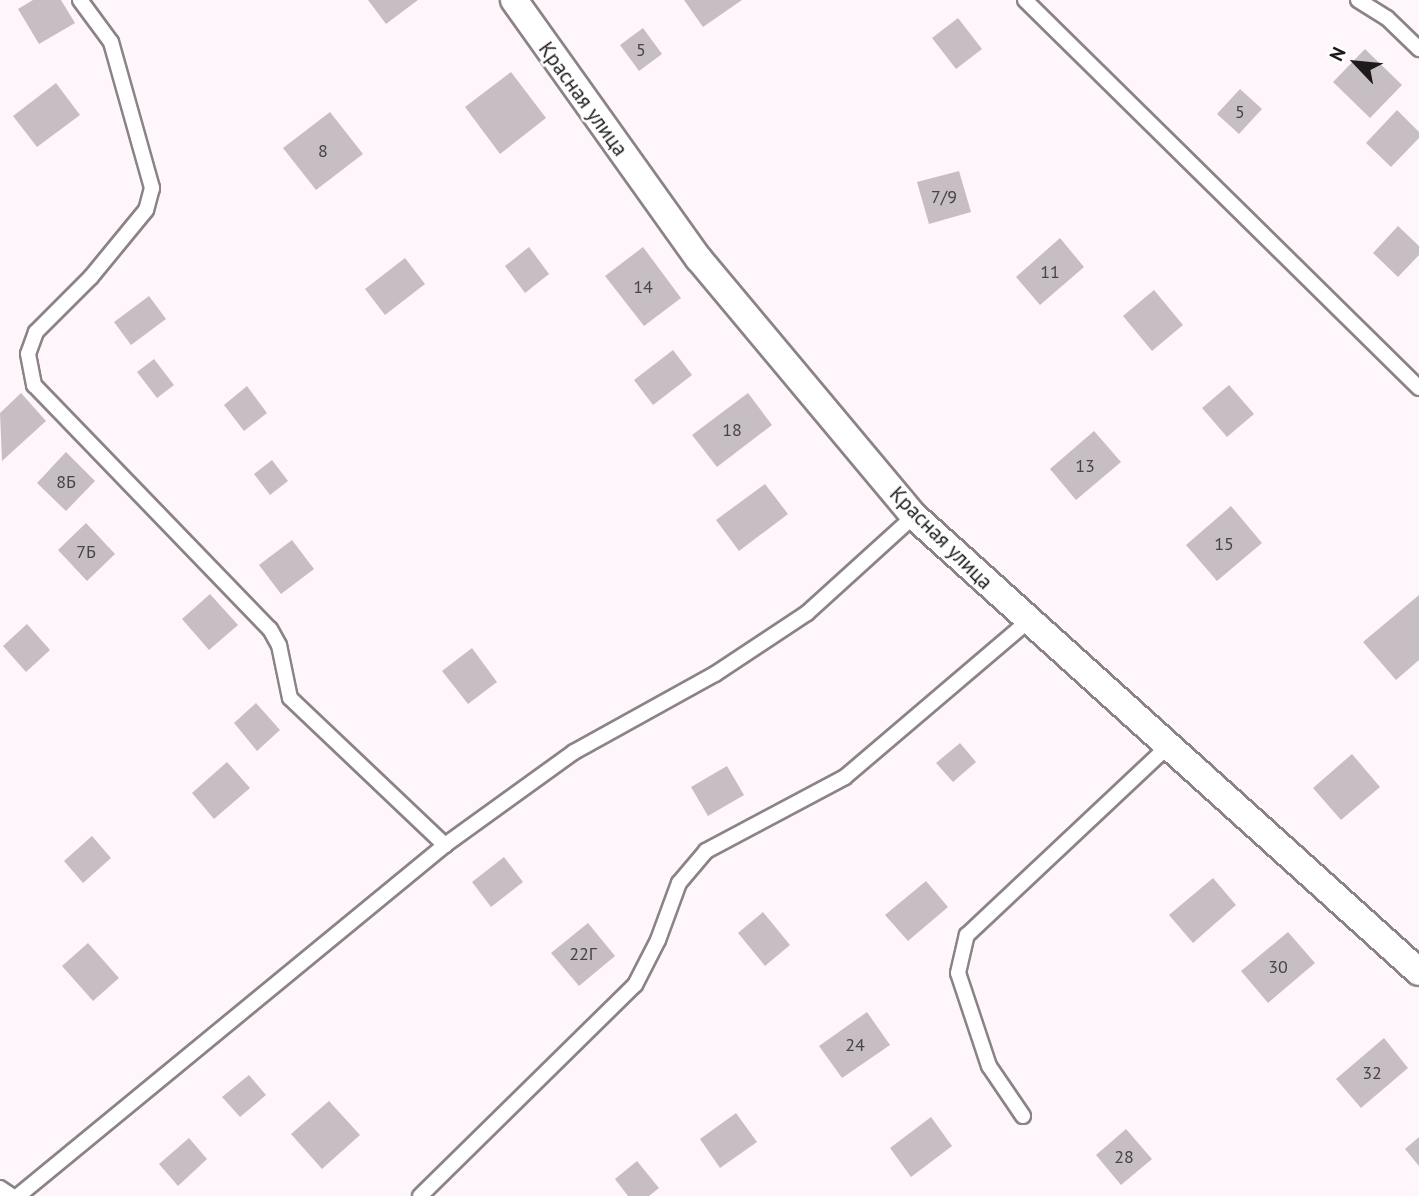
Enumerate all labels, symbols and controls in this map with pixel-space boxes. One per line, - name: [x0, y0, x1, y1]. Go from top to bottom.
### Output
- north arrow: [1321, 28, 1391, 98]
- street label: Красная улица: [533, 37, 633, 161]
- house number: 5: [636, 39, 646, 61]
- text: N: [1324, 43, 1351, 65]
- house number: 5: [1235, 101, 1245, 123]
- house number: 8: [318, 140, 328, 162]
- house number: 7/9: [931, 186, 957, 208]
- house number: 11: [1040, 261, 1060, 283]
- house number: 14: [633, 276, 653, 298]
- house number: 18: [722, 419, 742, 441]
- house number: 13: [1075, 455, 1095, 477]
- house number: 8Б: [56, 471, 76, 493]
- street label: Красная улица: [884, 481, 998, 595]
- house number: 15: [1214, 533, 1234, 555]
- house number: 7Б: [76, 541, 96, 563]
- house number: 22Г: [569, 943, 597, 965]
- house number: 30: [1268, 956, 1288, 978]
- house number: 24: [845, 1034, 865, 1056]
- house number: 32: [1362, 1062, 1382, 1084]
- house number: 28: [1114, 1146, 1134, 1168]

